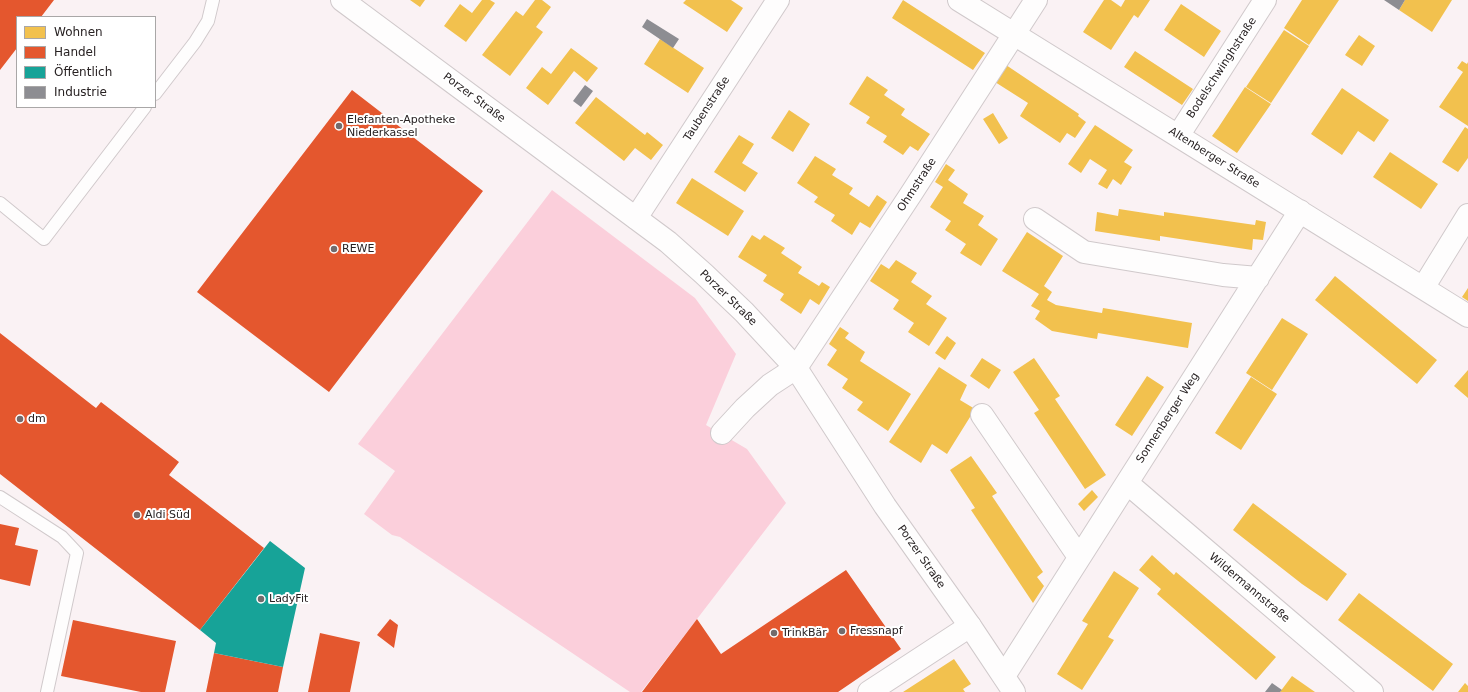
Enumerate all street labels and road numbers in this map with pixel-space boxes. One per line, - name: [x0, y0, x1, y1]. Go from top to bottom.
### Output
- street label: Bodelschwinghstraße: [1184, 15, 1260, 121]
- street label: Porzer Straße: [440, 70, 508, 126]
- street label: Taubenstraße: [681, 74, 733, 144]
- street label: Altenberger Straße: [1166, 125, 1262, 191]
- street label: Ohmstraße: [895, 156, 939, 214]
- street label: Porzer Straße: [697, 267, 759, 329]
- street label: Sonnenberger Weg: [1134, 370, 1202, 466]
- street label: Porzer Straße: [894, 523, 948, 591]
- street label: Wildermannstraße: [1206, 550, 1292, 626]

